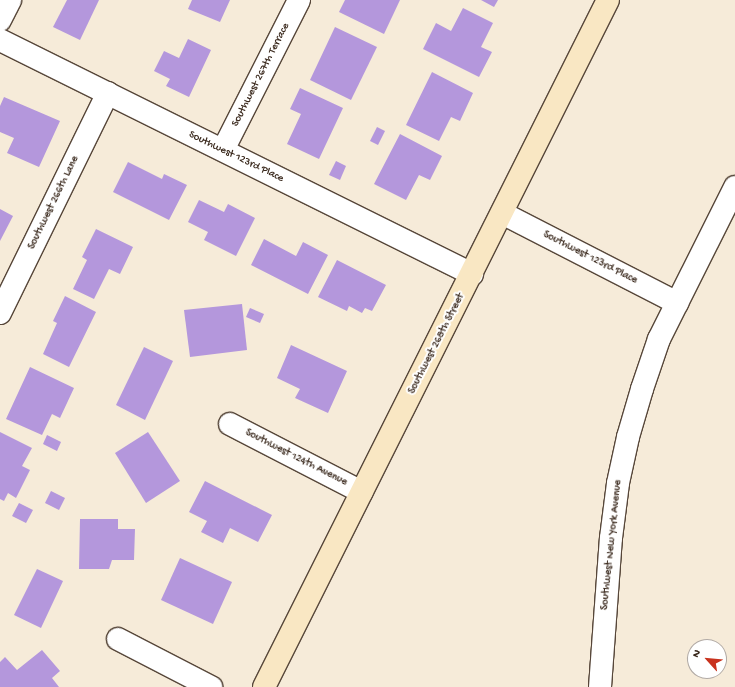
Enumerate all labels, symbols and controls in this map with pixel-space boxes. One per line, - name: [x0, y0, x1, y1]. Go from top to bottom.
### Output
- street label: Southwest 267th Terrace: [229, 21, 293, 129]
- street label: Southwest 123rd Place: [186, 128, 286, 186]
- street label: Southwest 266th Lane: [26, 154, 82, 252]
- street label: Southwest 123rd Place: [541, 228, 639, 288]
- street label: Southwest 268th Street: [406, 292, 468, 396]
- street label: Southwest 124th Avenue: [243, 427, 349, 489]
- street label: Southwest New York Avenue: [599, 479, 625, 611]
- north arrow: [687, 639, 727, 679]
- text: N: [690, 648, 704, 660]

